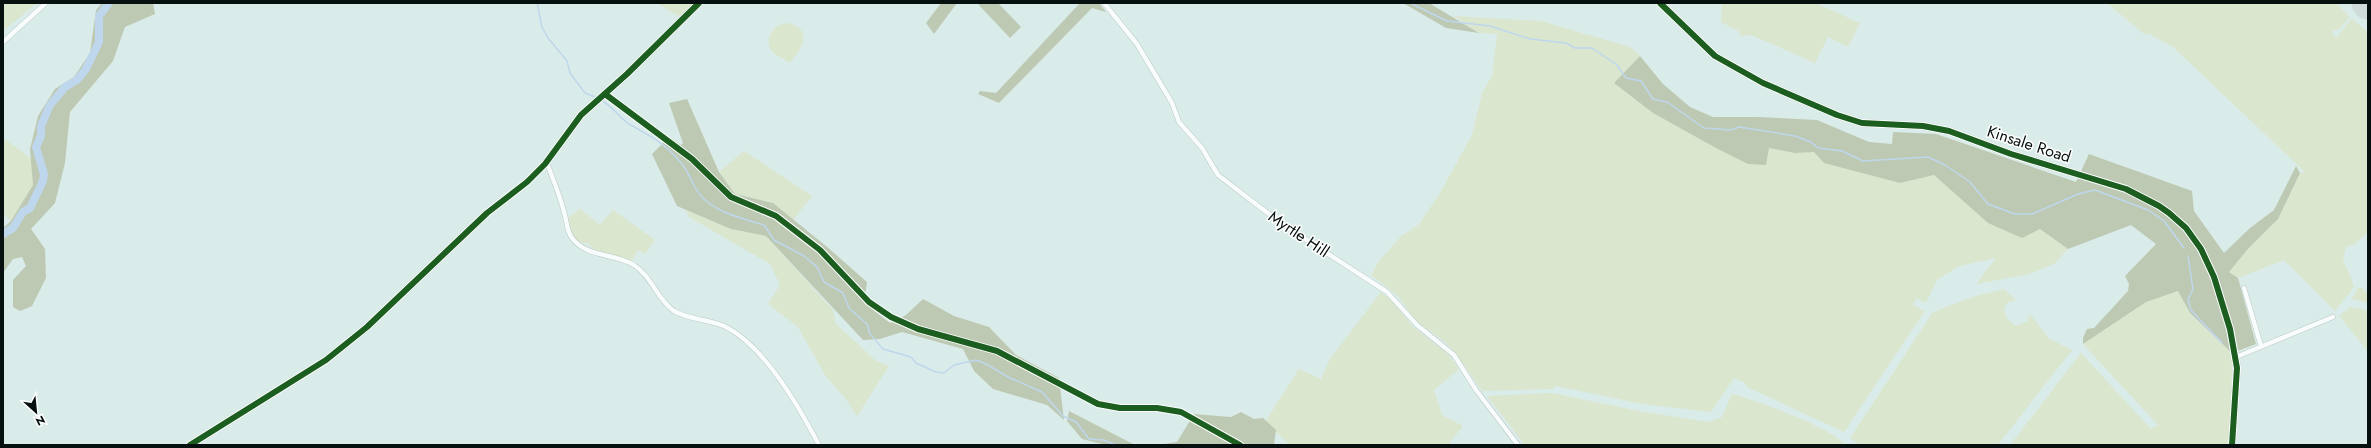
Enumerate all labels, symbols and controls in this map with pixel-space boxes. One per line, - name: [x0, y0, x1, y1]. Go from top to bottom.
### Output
- street label: Kinsale Road: [1984, 120, 2074, 168]
- street label: Myrtle Hill: [1264, 205, 1334, 263]
- north arrow: [16, 392, 56, 432]
- text: N: [33, 412, 48, 430]

